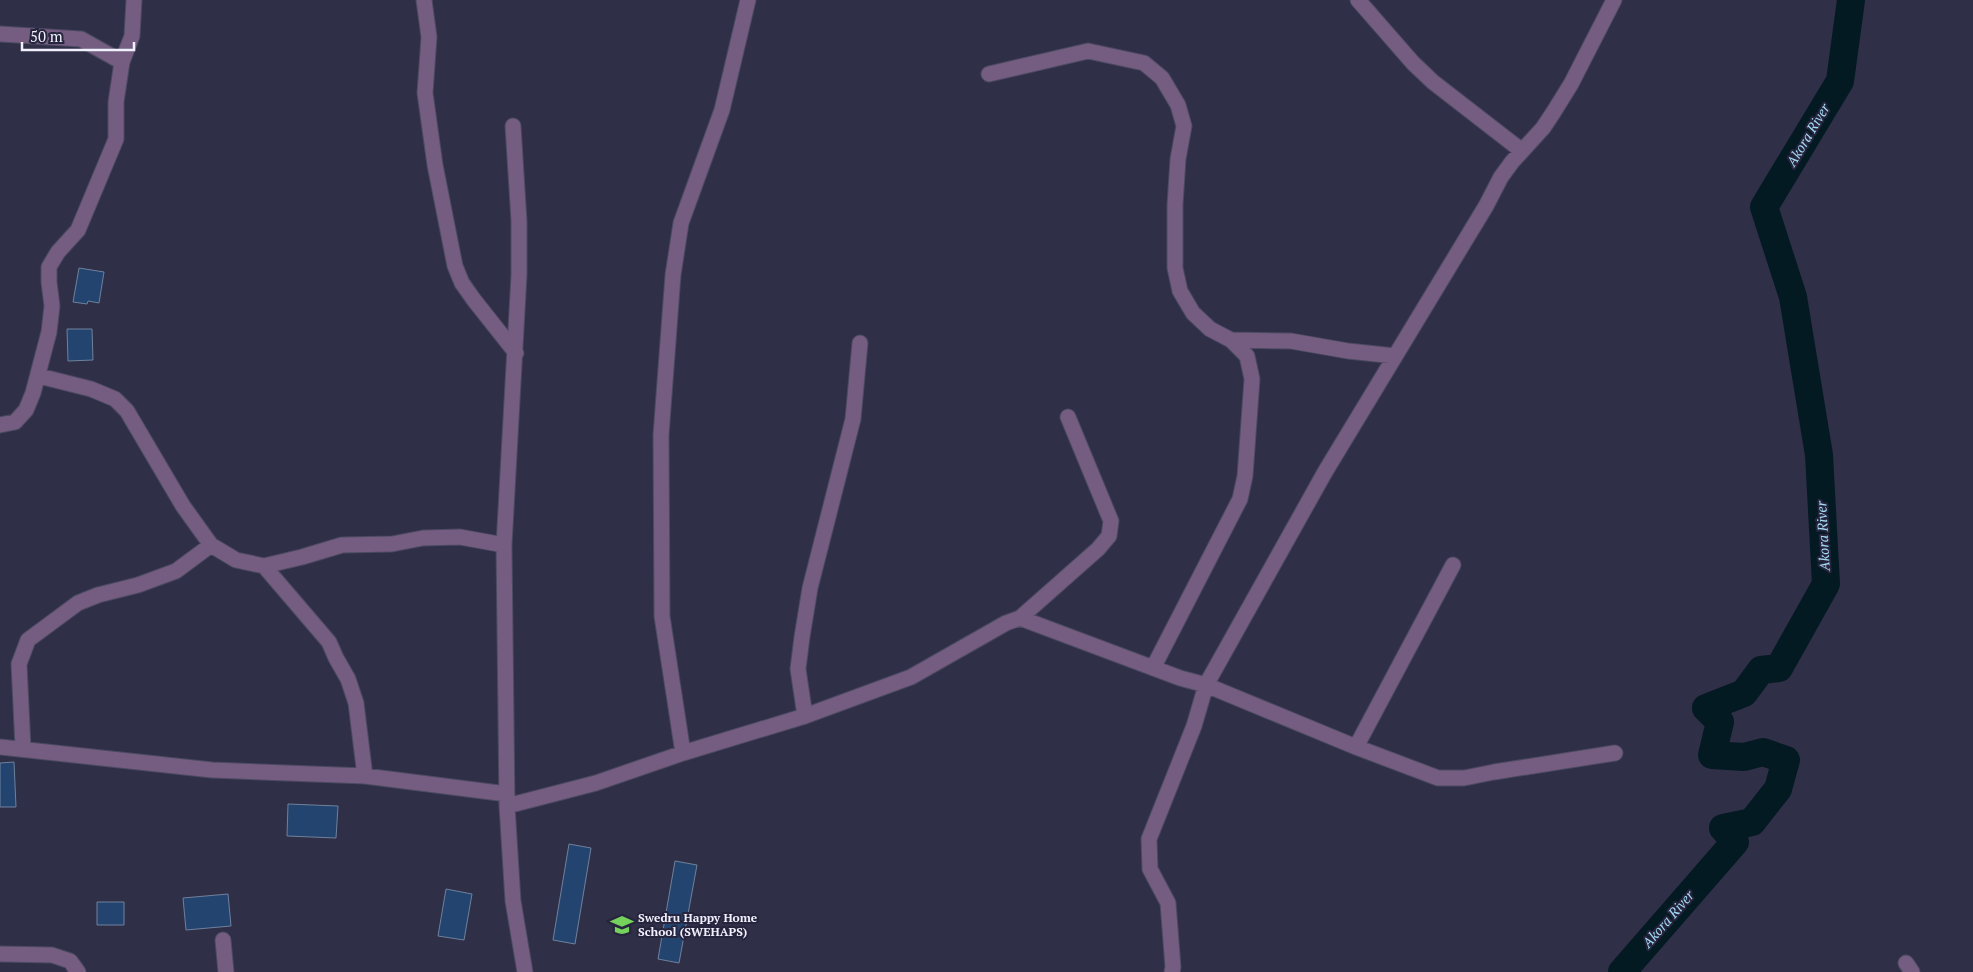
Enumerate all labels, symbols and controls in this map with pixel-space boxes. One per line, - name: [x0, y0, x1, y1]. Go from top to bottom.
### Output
- scale bar: [22, 20, 135, 52]
- text: 50 m: [30, 26, 63, 46]
- water label: Akora River: [1781, 99, 1834, 170]
- water label: Akora River: [1811, 500, 1834, 572]
- water label: Akora River: [1637, 886, 1698, 952]
- place label: Swedru Happy Home School (SWEHAPS): [638, 910, 758, 939]
- school or university icon: Swedru Happy Home School (SWEHAPS): [609, 912, 635, 938]

